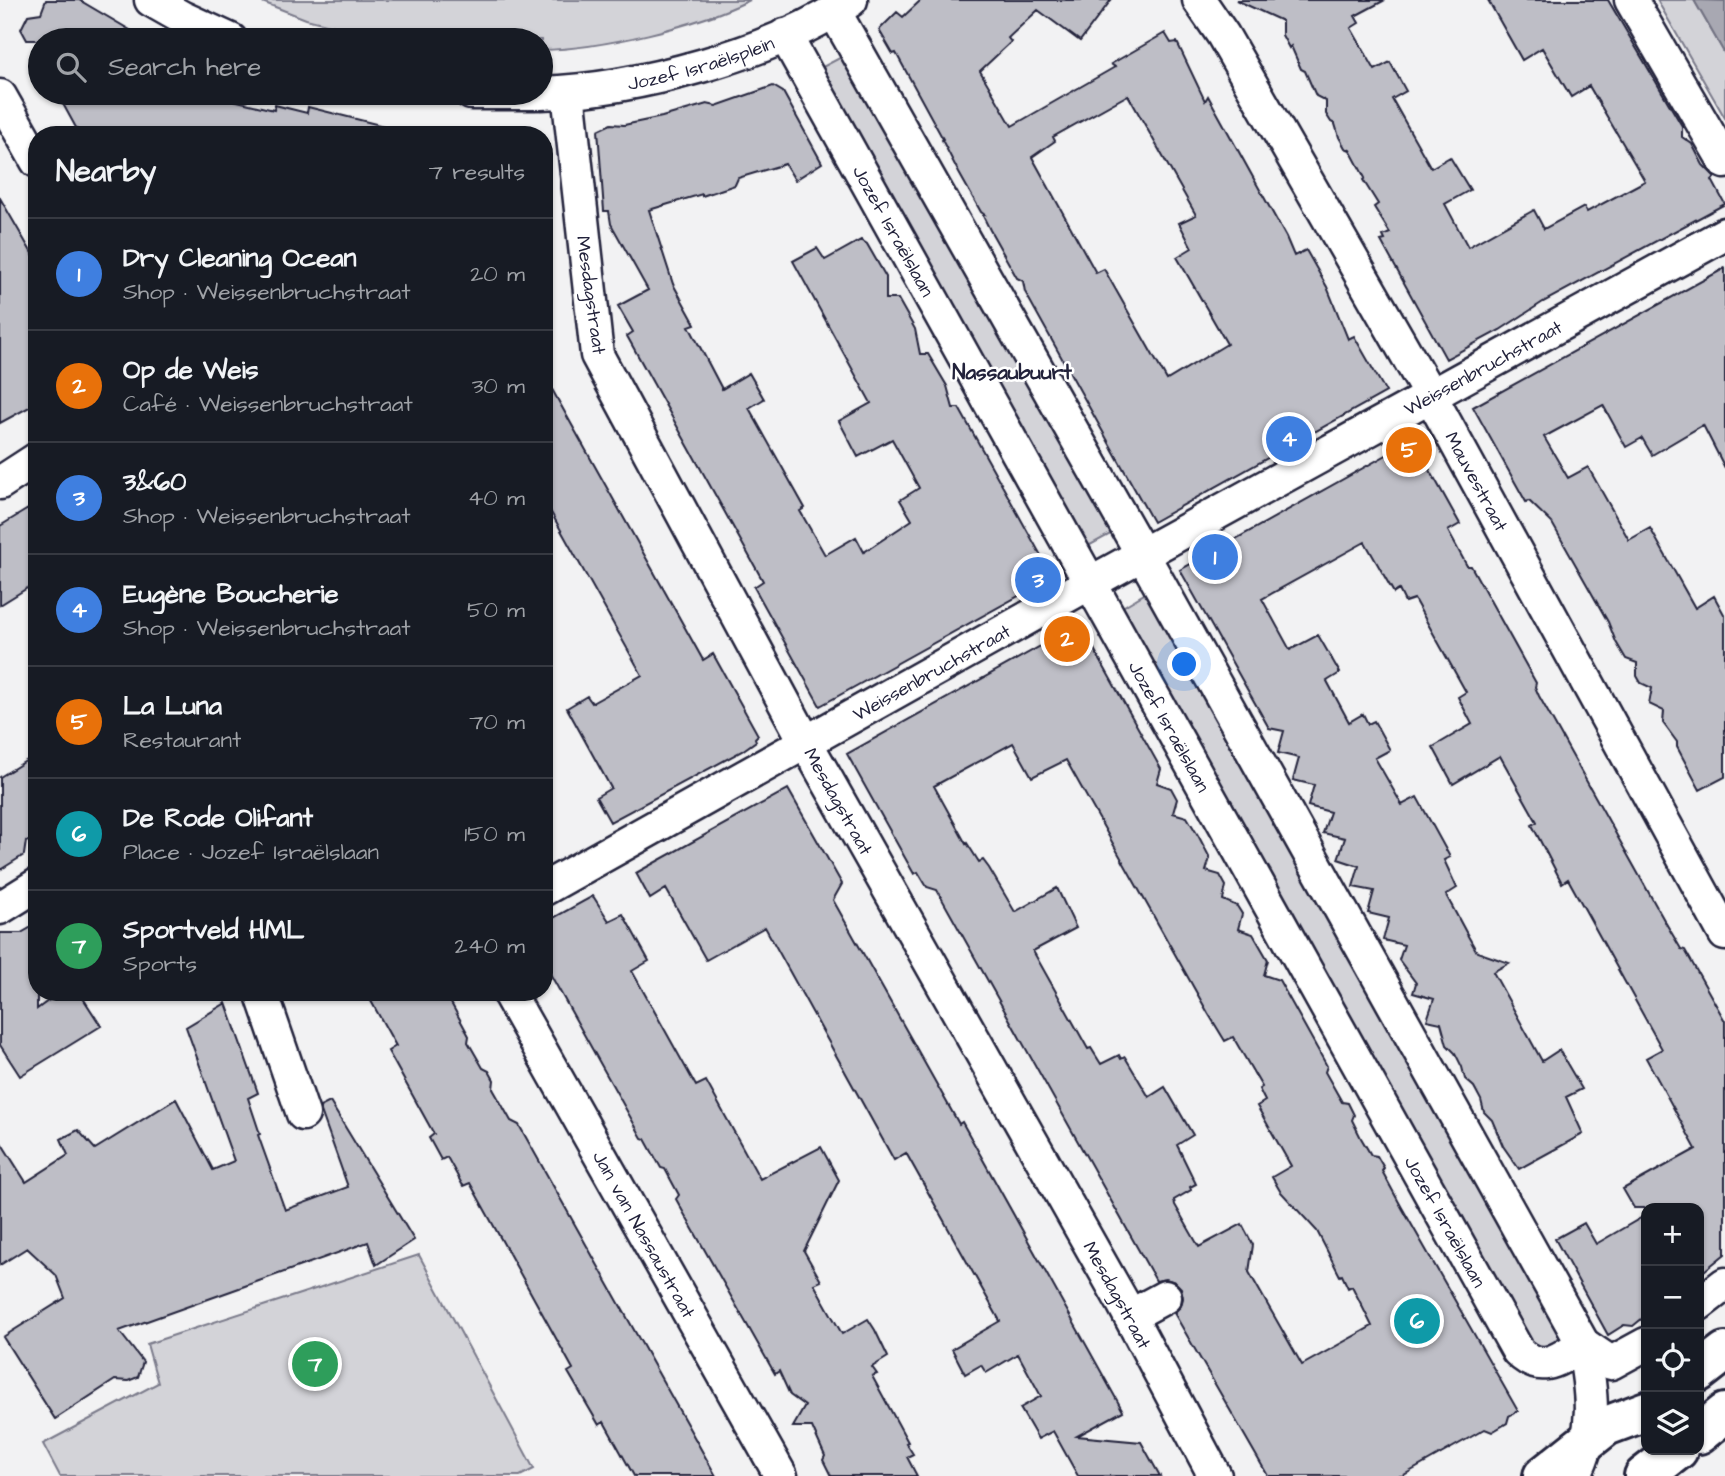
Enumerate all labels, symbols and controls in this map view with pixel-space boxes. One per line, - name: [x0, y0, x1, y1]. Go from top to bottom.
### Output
- search box: [28, 28, 553, 105]
- street label: Jozef Israëlsplein: [625, 30, 778, 98]
- icon: search: [52, 48, 90, 86]
- text: Search here: [108, 49, 261, 85]
- text: Nearby: [56, 151, 156, 193]
- text: 7 results: [429, 156, 525, 188]
- street label: Jozef Israëlslaan: [845, 161, 940, 302]
- street label: Mesdagstraat: [568, 234, 612, 357]
- text: Dry Cleaning Ocean: [123, 240, 357, 276]
- text: 1: [78, 258, 80, 290]
- text: 20 m: [470, 258, 525, 290]
- text: Shop · Weissenbruchstraat: [123, 276, 411, 308]
- street label: Weissenbruchstraat: [1399, 314, 1568, 423]
- text: Op de Weis: [123, 352, 259, 388]
- district label: Nassaubuurt: [952, 358, 1072, 387]
- text: 2: [72, 370, 86, 402]
- text: 30 m: [472, 370, 525, 402]
- text: Café · Weissenbruchstraat: [123, 388, 413, 420]
- pin: 4: [1266, 413, 1312, 465]
- pin: 5: [1386, 424, 1432, 476]
- street label: Mauvestraat: [1438, 427, 1514, 537]
- text: 3&60: [123, 464, 186, 500]
- text: 3: [73, 482, 85, 514]
- text: 40 m: [468, 482, 525, 514]
- text: Shop · Weissenbruchstraat: [123, 500, 411, 532]
- pin: 1: [1192, 531, 1238, 583]
- pin: 3: [1015, 554, 1061, 606]
- text: Eugène Boucherie: [123, 576, 339, 612]
- text: 4: [71, 594, 87, 626]
- text: 50 m: [467, 594, 525, 626]
- text: Shop · Weissenbruchstraat: [123, 612, 411, 644]
- pin: 2: [1044, 613, 1090, 665]
- street label: Weissenbruchstraat: [848, 618, 1016, 728]
- your location: [1167, 647, 1201, 681]
- street label: Jozef Israëlslaan: [1121, 656, 1216, 797]
- text: La Luna: [123, 688, 222, 724]
- text: 5: [71, 706, 87, 738]
- text: 70 m: [469, 706, 525, 738]
- text: Restaurant: [123, 724, 241, 756]
- street label: Mesdagstraat: [796, 743, 879, 861]
- text: De Rode Olifant: [123, 800, 313, 836]
- text: 6: [72, 818, 86, 850]
- text: 150 m: [464, 818, 525, 850]
- text: Place · Jozef Israëlslaan: [123, 836, 379, 868]
- text: Sportveld HML: [123, 912, 304, 948]
- text: 7: [72, 930, 86, 962]
- text: 240 m: [455, 930, 525, 962]
- text: Sports: [123, 948, 197, 980]
- street label: Jan van Nassaustraat: [585, 1146, 701, 1324]
- street label: Jozef Israëlslaan: [1397, 1152, 1492, 1293]
- map controls: [1641, 1203, 1704, 1455]
- button: +: [1641, 1203, 1704, 1266]
- street label: Mesdagstraat: [1076, 1237, 1157, 1354]
- button: −: [1641, 1266, 1704, 1329]
- pin: 6: [1394, 1295, 1440, 1347]
- button: locate: [1641, 1329, 1704, 1392]
- pin: 7: [292, 1338, 338, 1390]
- button: layers: [1641, 1392, 1704, 1455]

